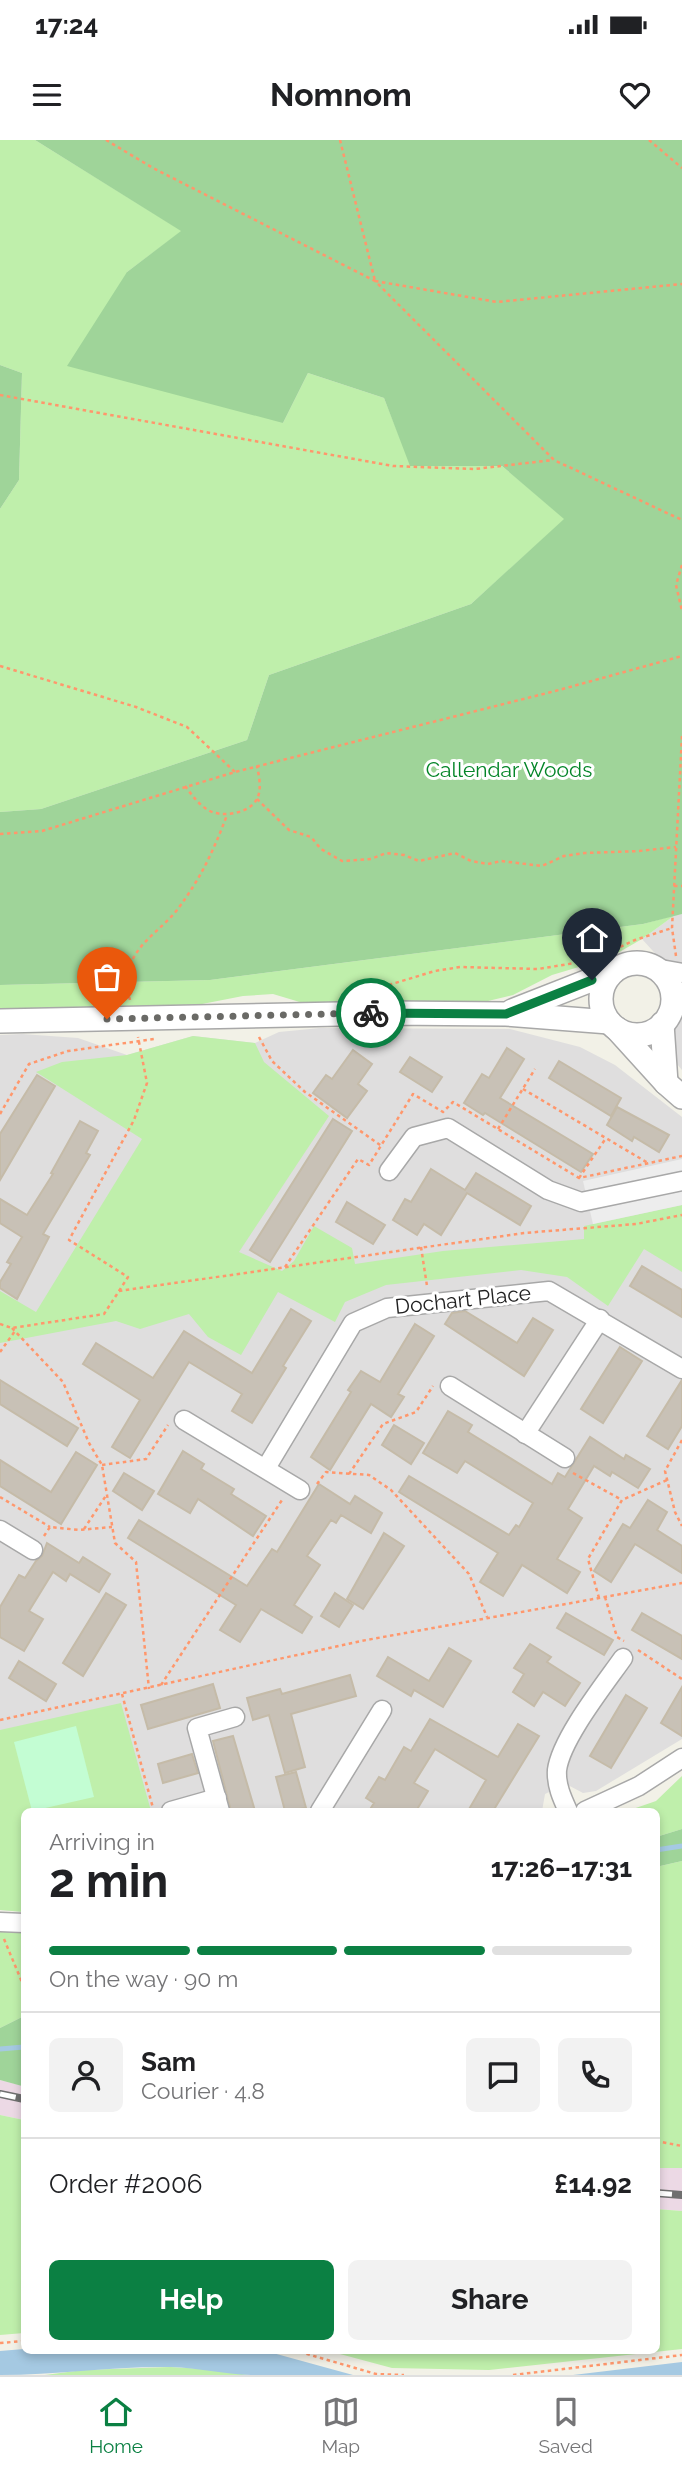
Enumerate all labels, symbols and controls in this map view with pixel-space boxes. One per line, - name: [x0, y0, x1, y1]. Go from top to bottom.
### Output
- text: 17:24: [35, 10, 98, 40]
- icon: menu: [28, 76, 66, 114]
- text: Nomnom: [270, 76, 412, 113]
- icon: heart: [616, 76, 654, 114]
- park label: Callendar Woods: [426, 757, 592, 782]
- pin: [562, 908, 622, 980]
- icon: home: [573, 919, 611, 957]
- pin: [77, 947, 137, 1019]
- icon: bag: [88, 958, 126, 996]
- courier: [336, 978, 406, 1048]
- icon: bike: [352, 994, 390, 1032]
- street label: Dochart Place: [394, 1280, 532, 1319]
- text: Arriving in: [49, 1828, 155, 1855]
- text: 17:26–17:31: [491, 1853, 632, 1883]
- text: 2 min: [49, 1854, 168, 1908]
- text: On the way · 90 m: [49, 1965, 238, 1992]
- button: person: [49, 2038, 123, 2112]
- button: chat: [466, 2038, 540, 2112]
- button: phone: [558, 2038, 632, 2112]
- text: Sam: [141, 2047, 196, 2077]
- text: Courier · 4.8: [141, 2077, 265, 2104]
- text: Order #2006: [49, 2169, 203, 2199]
- text: £14.92: [554, 2169, 632, 2199]
- button: Help: [49, 2260, 334, 2340]
- button: Share: [348, 2260, 632, 2340]
- tab: Home: [89, 2393, 143, 2457]
- tab: Map: [321, 2393, 360, 2457]
- tab: Saved: [538, 2393, 593, 2457]

